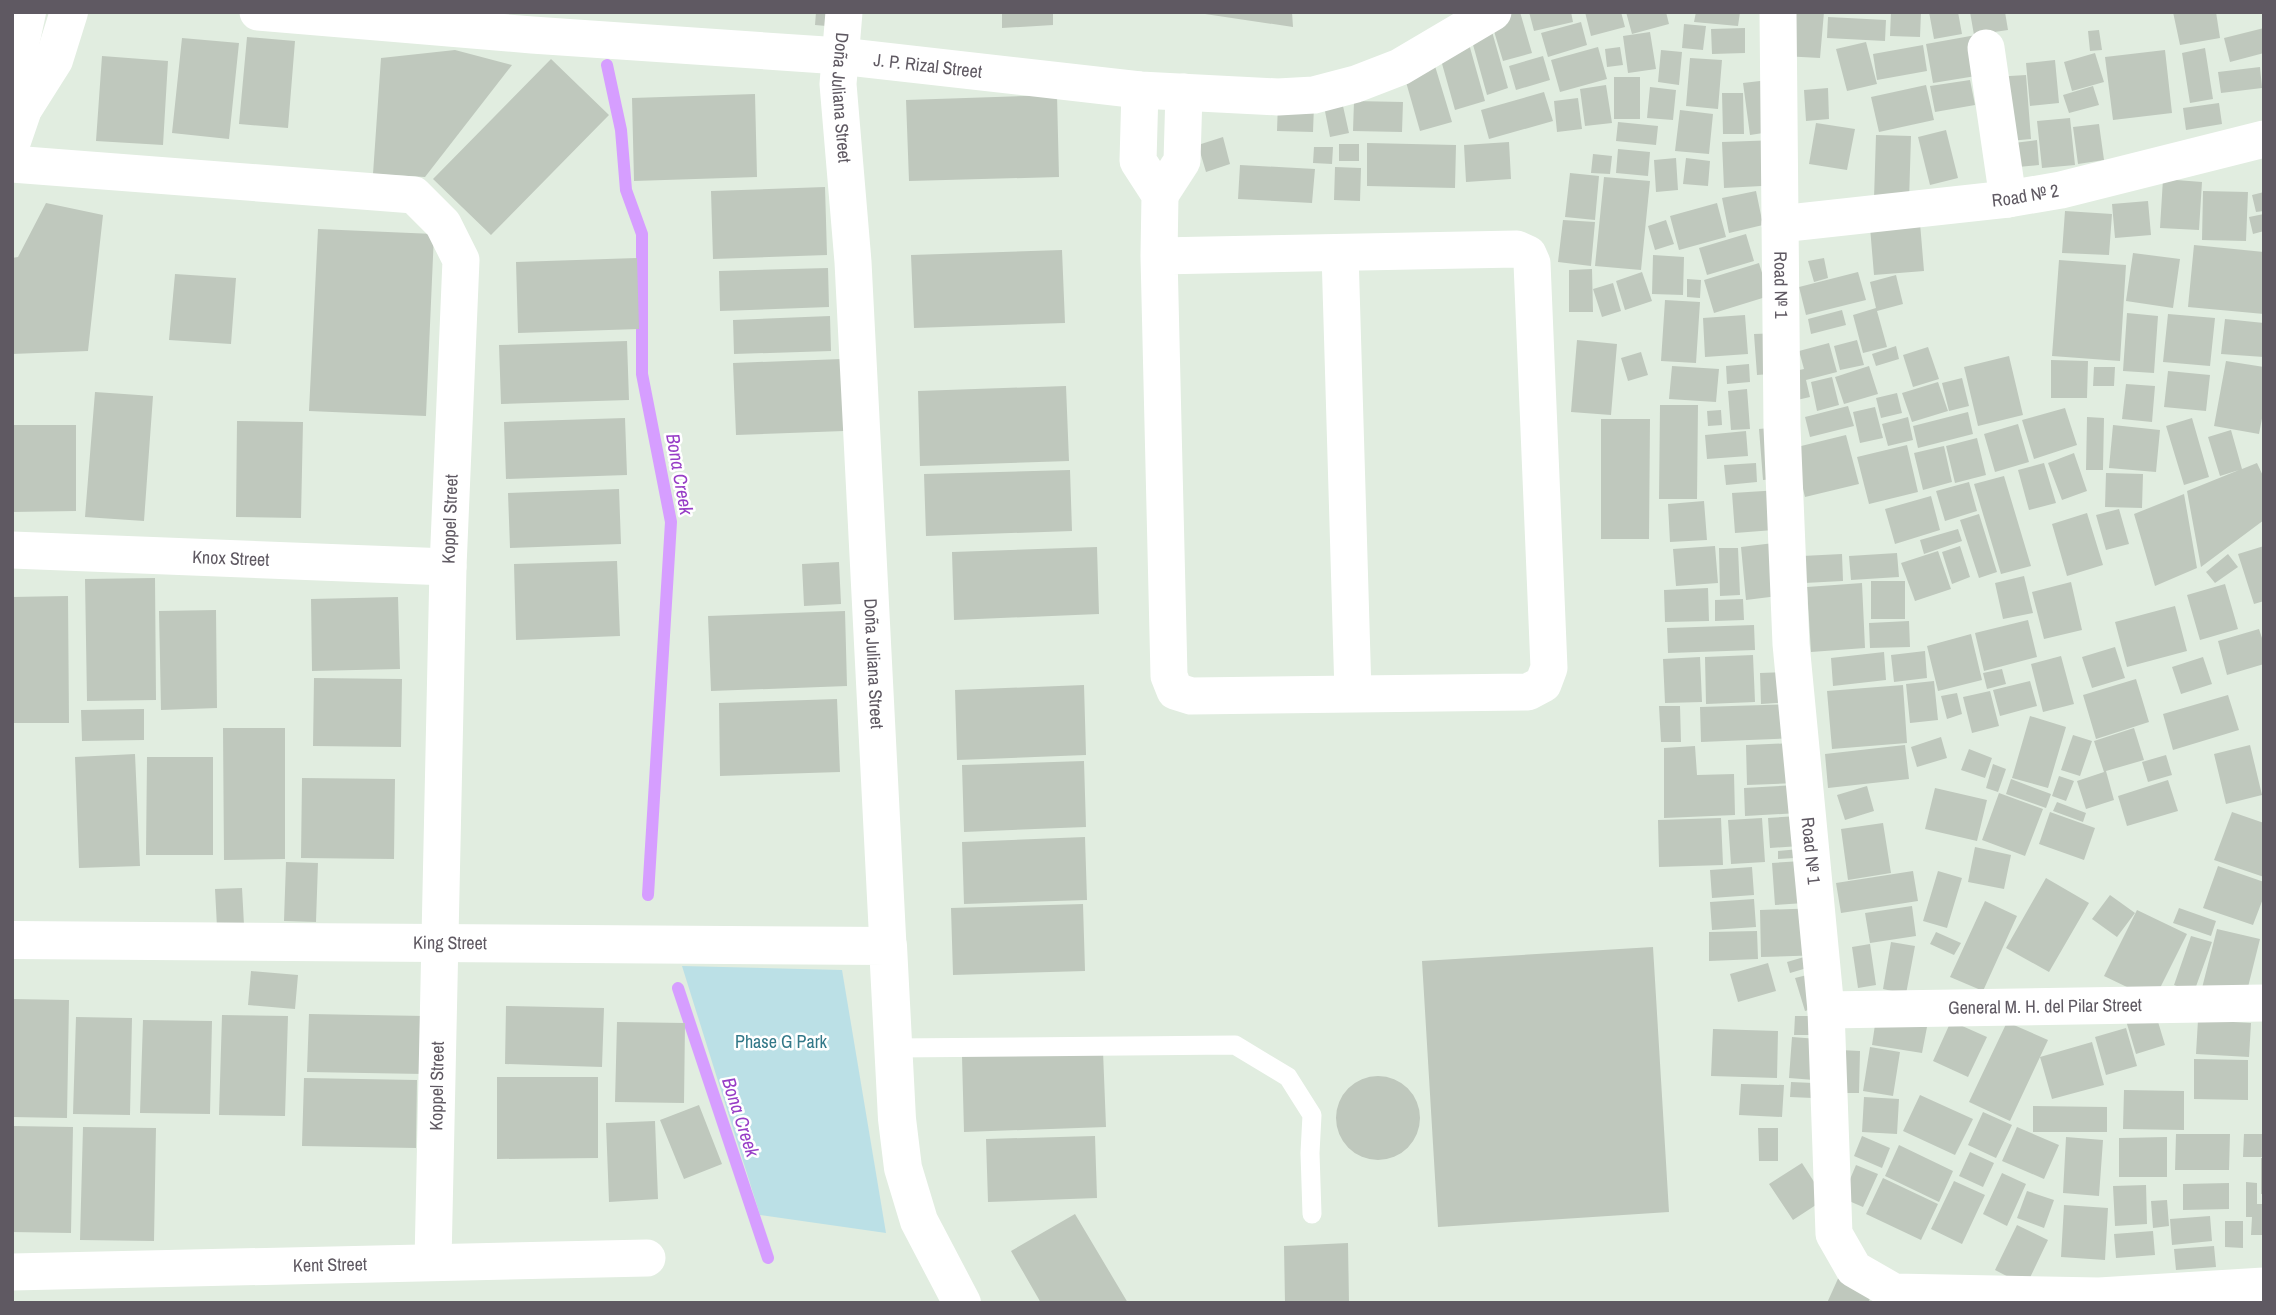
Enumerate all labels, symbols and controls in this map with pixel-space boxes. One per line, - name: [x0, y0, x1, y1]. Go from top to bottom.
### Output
- street label: Doña Juliana Street: [826, 32, 858, 164]
- street label: J. P. Rizal Street: [872, 47, 983, 84]
- street label: Road № 2: [1991, 178, 2061, 213]
- street label: Road № 1: [1768, 251, 1794, 320]
- water label: Bona Creek: [660, 431, 700, 518]
- street label: Koppel Street: [435, 474, 464, 564]
- street label: Knox Street: [192, 544, 270, 572]
- street label: Doña Juliana Street: [858, 598, 890, 729]
- street label: Road № 1: [1796, 816, 1827, 886]
- street label: King Street: [413, 930, 487, 955]
- street label: General M. H. del Pilar Street: [1948, 992, 2142, 1020]
- park label: Phase G Park: [735, 1029, 828, 1054]
- street label: Koppel Street: [423, 1041, 450, 1131]
- water label: Bona Creek: [716, 1074, 766, 1161]
- street label: Kent Street: [293, 1251, 367, 1278]

